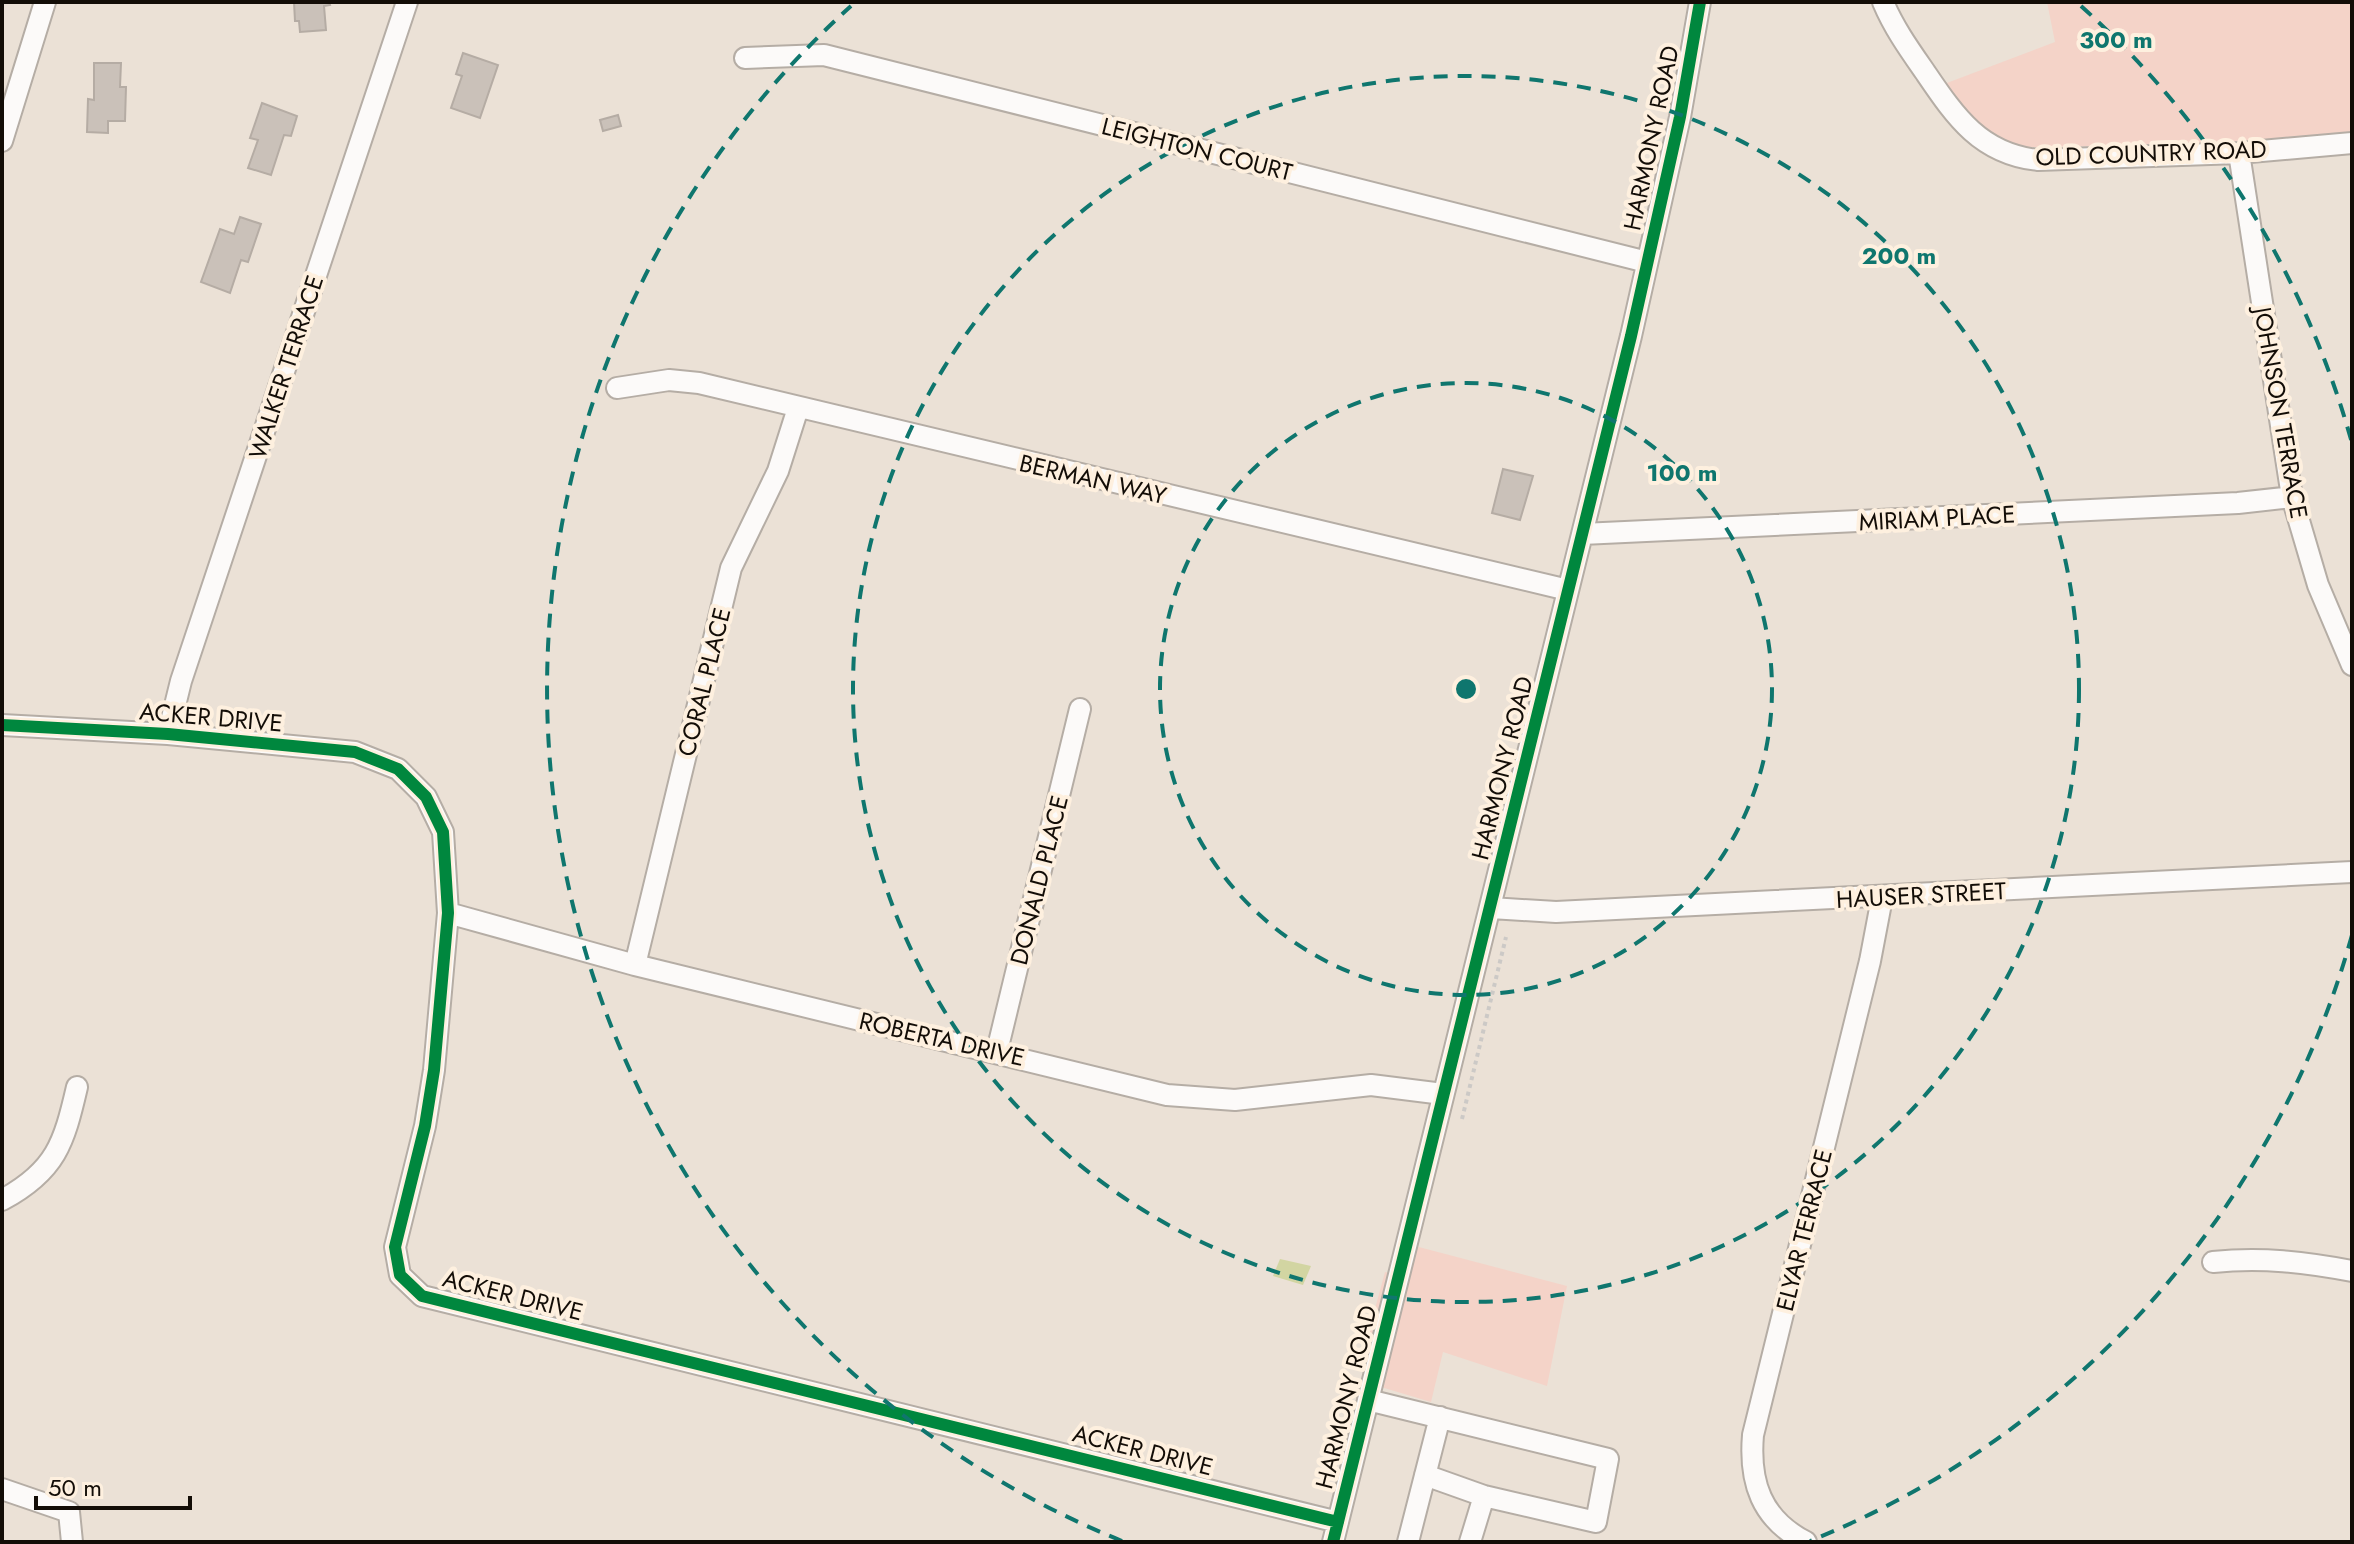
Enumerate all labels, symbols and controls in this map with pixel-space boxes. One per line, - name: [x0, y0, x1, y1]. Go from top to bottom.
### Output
- text: 300 m: [2079, 22, 2153, 57]
- street label: HARMONY ROAD: [1614, 42, 1688, 234]
- street label: LEIGHTON COURT: [1098, 108, 1296, 190]
- street label: OLD COUNTRY ROAD: [2035, 131, 2267, 175]
- text: 200 m: [1862, 238, 1936, 273]
- street label: WALKER TERRACE: [240, 271, 332, 463]
- street label: JOHNSON TERRACE: [2245, 301, 2317, 522]
- street label: BERMAN WAY: [1016, 445, 1171, 513]
- text: 100 m: [1647, 455, 1717, 490]
- street label: MIRIAM PLACE: [1858, 496, 2016, 540]
- street label: CORAL PLACE: [669, 604, 739, 760]
- street label: HARMONY ROAD: [1462, 673, 1542, 863]
- centre of rings: [1452, 675, 1480, 703]
- street label: ACKER DRIVE: [138, 693, 284, 741]
- street label: DONALD PLACE: [1001, 792, 1077, 968]
- street label: HAUSER STREET: [1835, 873, 2007, 917]
- street label: ROBERTA DRIVE: [856, 1003, 1028, 1075]
- street label: ELYAR TERRACE: [1767, 1145, 1841, 1315]
- street label: ACKER DRIVE: [439, 1261, 587, 1329]
- street label: HARMONY ROAD: [1306, 1302, 1386, 1492]
- street label: ACKER DRIVE: [1069, 1416, 1217, 1484]
- scale bar: [36, 1460, 190, 1510]
- text: 50 m: [48, 1470, 102, 1505]

